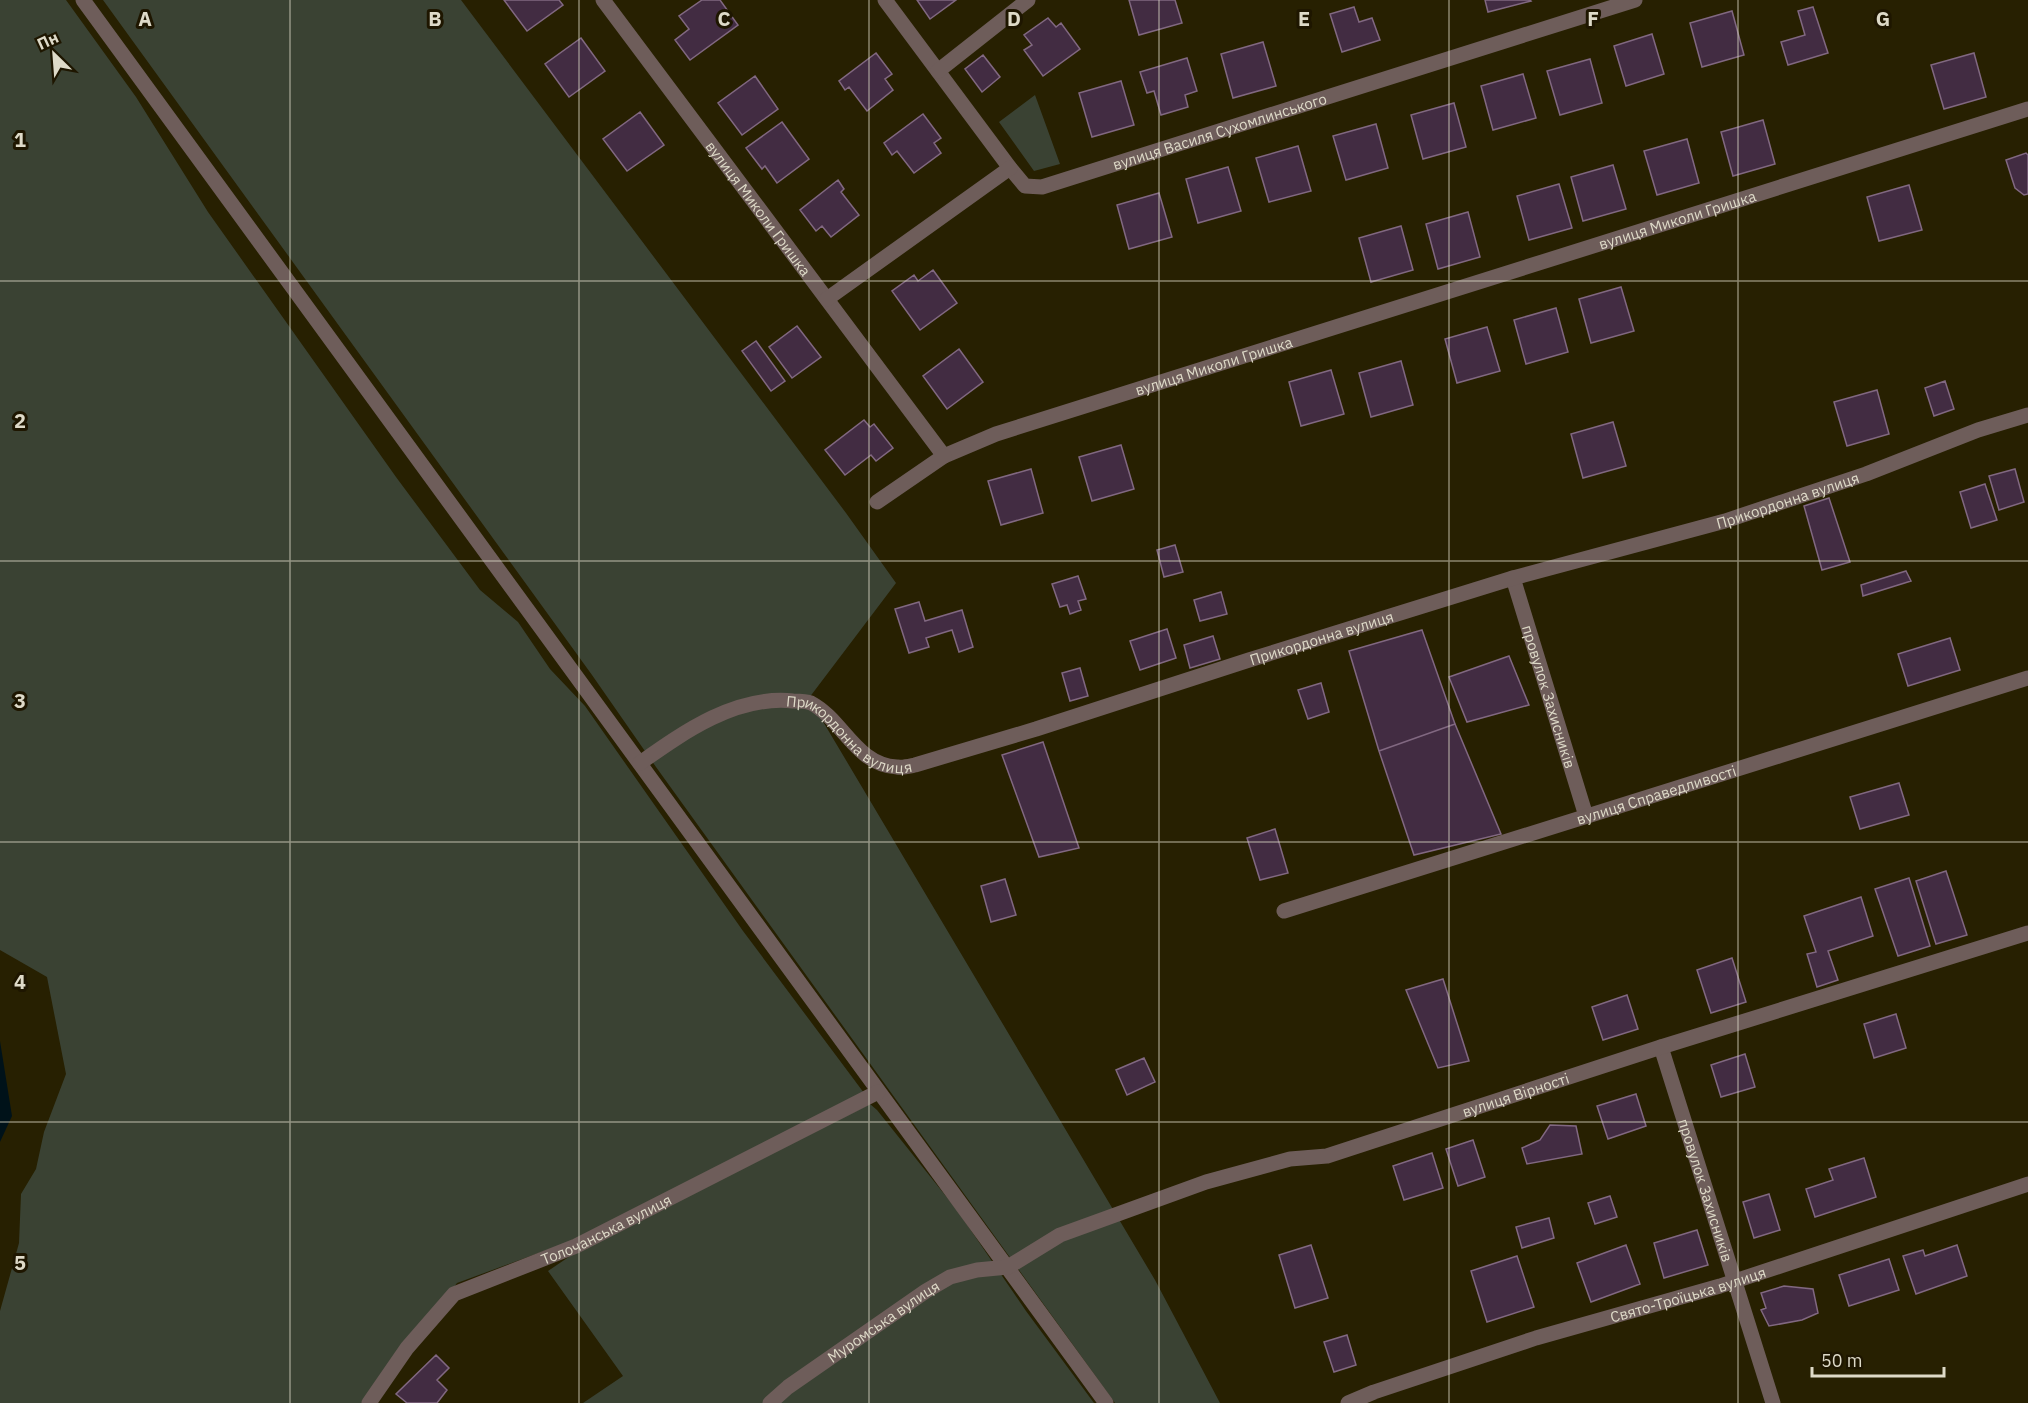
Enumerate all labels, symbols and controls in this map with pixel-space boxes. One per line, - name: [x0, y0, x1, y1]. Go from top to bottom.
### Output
- text: A: [138, 5, 152, 32]
- text: B: [428, 5, 442, 32]
- text: C: [717, 5, 731, 32]
- text: D: [1007, 5, 1021, 32]
- text: E: [1298, 5, 1310, 32]
- text: F: [1587, 5, 1599, 32]
- text: G: [1876, 5, 1890, 32]
- north arrow: [24, 24, 84, 84]
- text: Пн: [34, 27, 61, 54]
- street label: вулиця Василя Сухомлинського: [1110, 88, 1329, 174]
- text: 1: [14, 126, 26, 153]
- street label: вулиця Миколи Гришка: [702, 137, 815, 280]
- street label: вулиця Миколи Гришка: [1596, 186, 1758, 253]
- street label: вулиця Миколи Гришка: [1133, 332, 1295, 399]
- text: 2: [14, 407, 26, 434]
- street label: Прикордонна вулиця: [1714, 468, 1861, 532]
- street label: Прикордонна вулиця: [1247, 606, 1396, 669]
- street label: провулок Захисників: [1518, 623, 1580, 771]
- text: 3: [14, 687, 26, 714]
- street label: Прикордонна вулиця: [786, 691, 914, 777]
- street label: вулиця Справедливості: [1574, 761, 1738, 828]
- text: 4: [14, 968, 26, 995]
- street label: вулиця Вірності: [1460, 1068, 1571, 1121]
- street label: провулок Захисників: [1675, 1116, 1737, 1264]
- street label: Толочанська вулиця: [538, 1189, 675, 1268]
- text: 5: [14, 1249, 26, 1276]
- street label: Свято-Троїцька вулиця: [1608, 1262, 1768, 1326]
- street label: Муромська вулиця: [823, 1276, 943, 1366]
- scale bar: [1812, 1340, 1944, 1378]
- text: 50 m: [1821, 1349, 1863, 1372]

